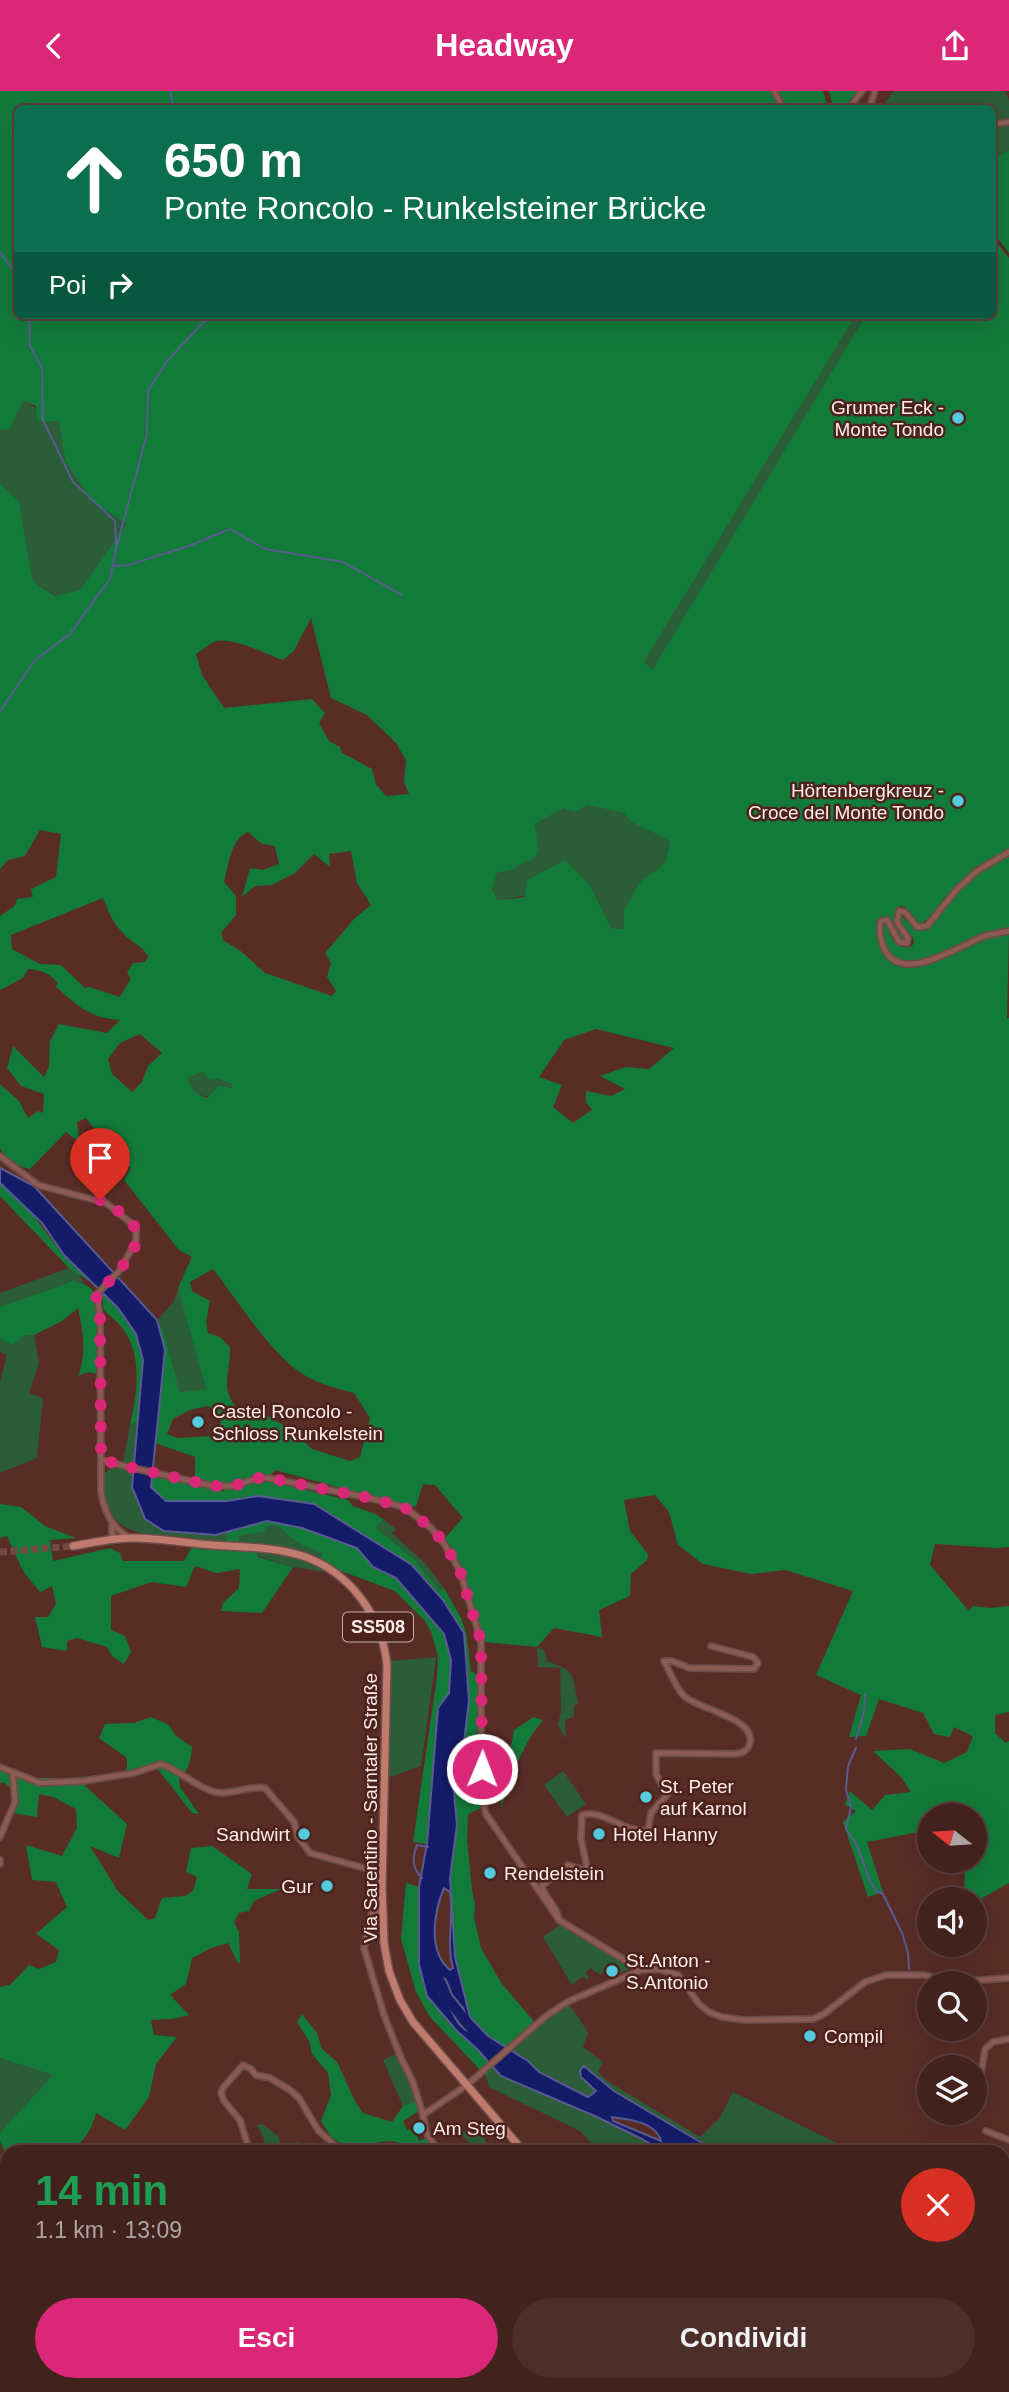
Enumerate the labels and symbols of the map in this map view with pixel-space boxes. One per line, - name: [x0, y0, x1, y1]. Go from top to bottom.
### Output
- place label: Grumer Eck - Monte Tondo: [831, 397, 944, 440]
- marker: Grumer Eck - Monte Tondo: [950, 410, 966, 426]
- place label: Hörtenbergkreuz - Croce del Monte Tondo: [748, 780, 944, 823]
- marker: Hörtenbergkreuz - Croce del Monte Tondo: [950, 793, 966, 809]
- pin: [70, 1128, 130, 1200]
- place label: Castel Roncolo - Schloss Runkelstein: [212, 1401, 383, 1444]
- marker: Castel Roncolo - Schloss Runkelstein: [190, 1414, 206, 1430]
- road number: SS508: [343, 1612, 413, 1641]
- street label: Via Sarentino - Sarntaler Straße: [360, 1673, 381, 1943]
- position arrow: [445, 1732, 519, 1806]
- place label: St. Peter auf Karnol: [660, 1776, 747, 1819]
- marker: St. Peter auf Karnol: [638, 1789, 654, 1805]
- north arrow: [917, 1803, 987, 1873]
- place label: Sandwirt: [216, 1824, 291, 1845]
- place label: Hotel Hanny: [613, 1824, 718, 1845]
- marker: Sandwirt: [296, 1826, 312, 1842]
- marker: Hotel Hanny: [591, 1826, 607, 1842]
- place label: Rendelstein: [504, 1863, 604, 1884]
- marker: Rendelstein: [482, 1865, 498, 1881]
- place label: Gur: [281, 1876, 314, 1897]
- marker: Gur: [319, 1878, 335, 1894]
- place label: St.Anton - S.Antonio: [626, 1950, 711, 1993]
- marker: St.Anton - S.Antonio: [604, 1963, 620, 1979]
- place label: Compil: [824, 2026, 883, 2047]
- marker: Compil: [802, 2028, 818, 2044]
- place label: Am Steg: [433, 2118, 506, 2139]
- marker: Am Steg: [411, 2120, 427, 2136]

